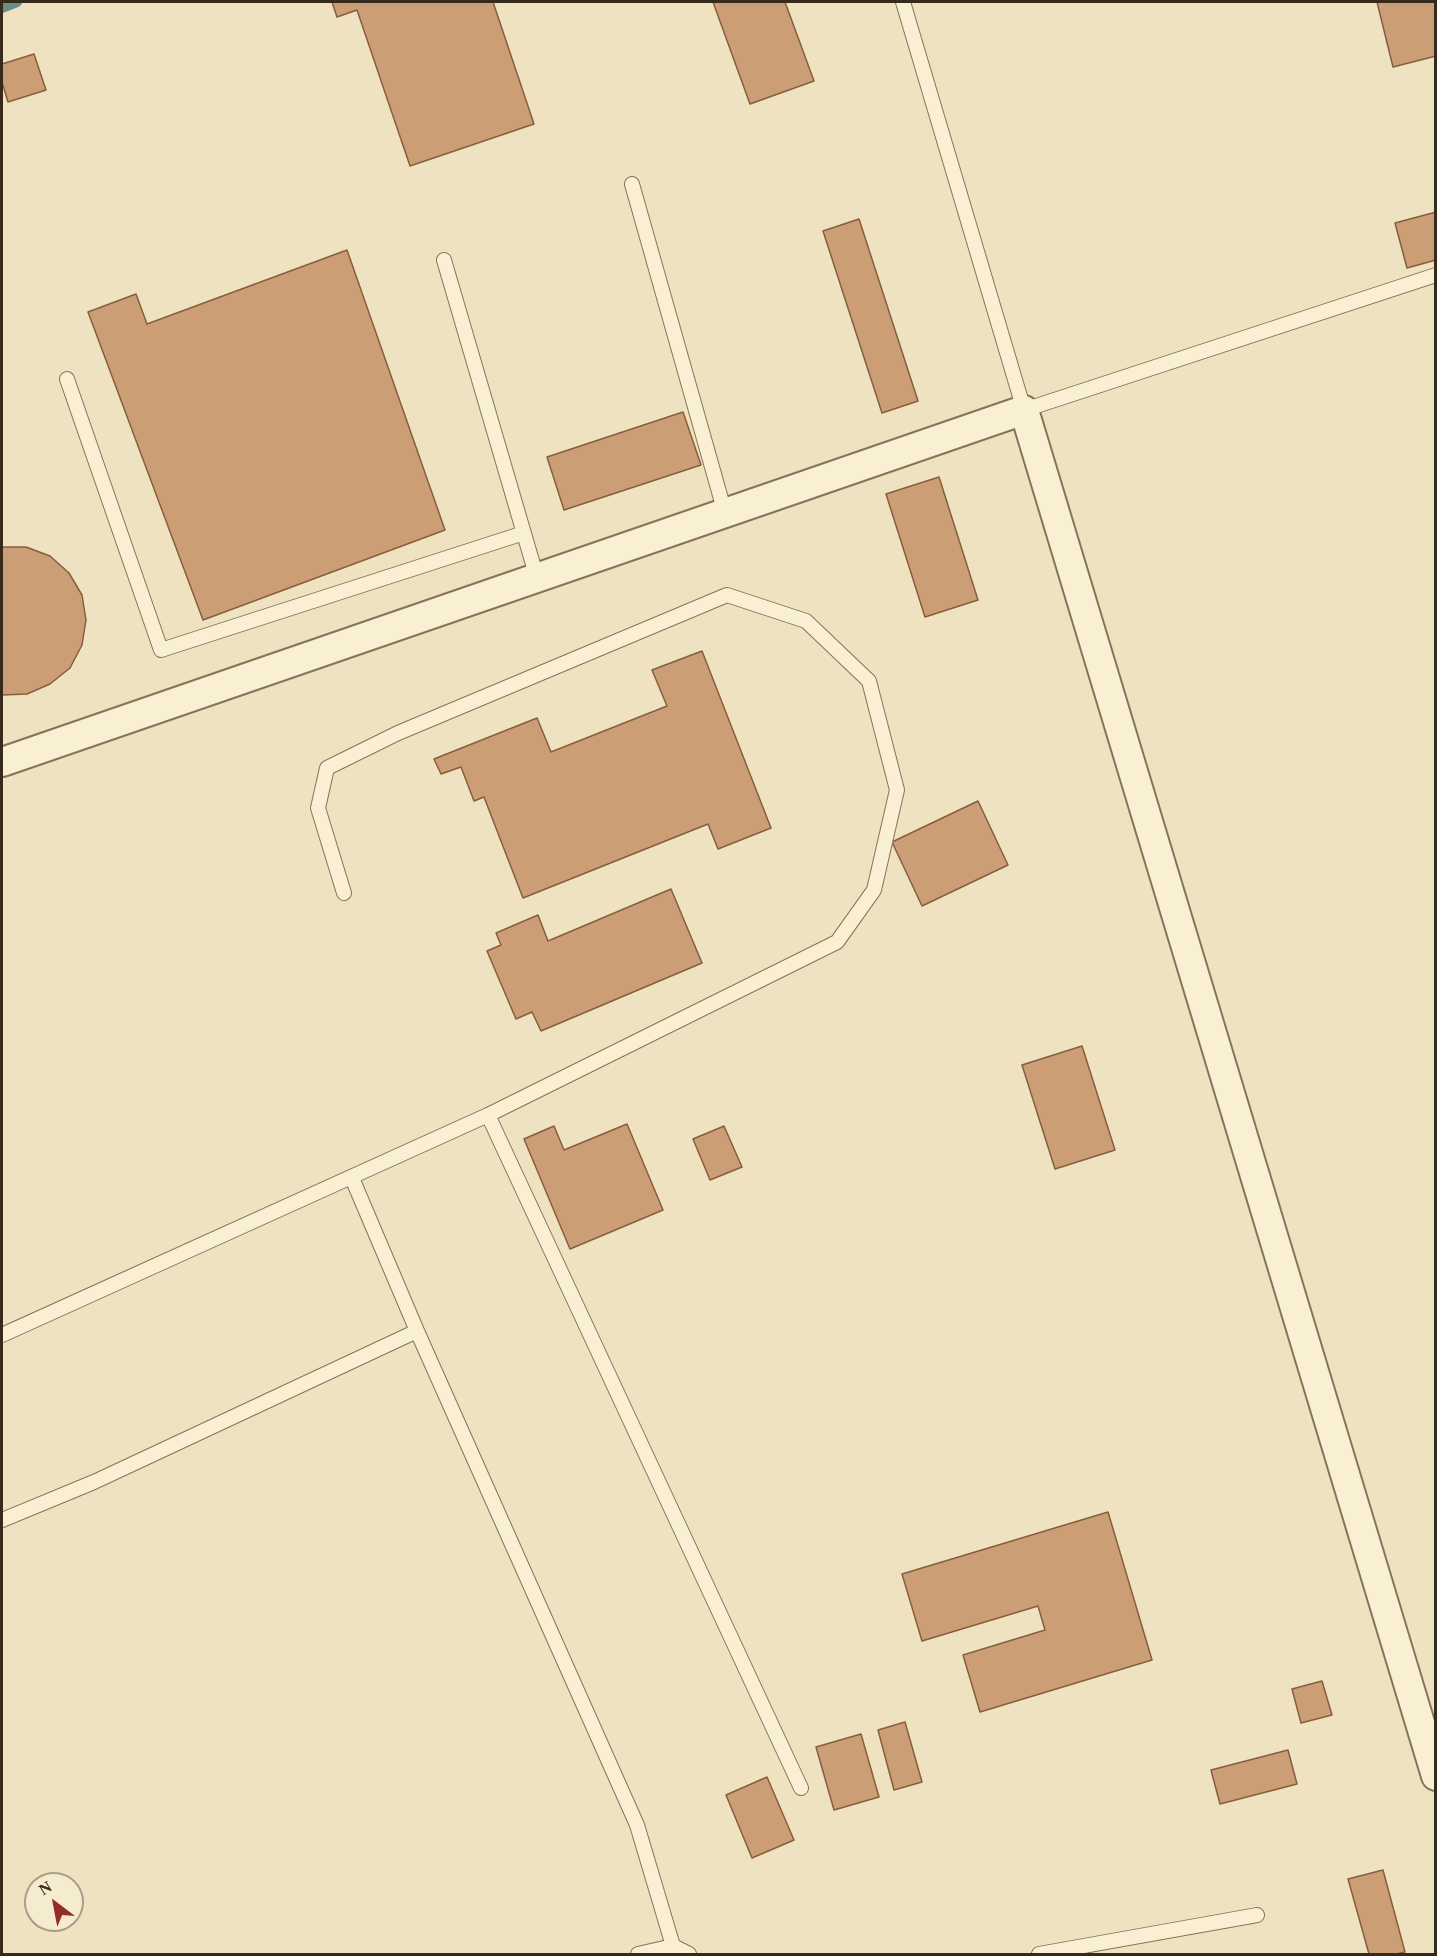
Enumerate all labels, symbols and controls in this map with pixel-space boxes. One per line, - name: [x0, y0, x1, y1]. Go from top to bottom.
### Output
- north arrow: [24, 1872, 84, 1932]
- text: N: [36, 1878, 55, 1898]

